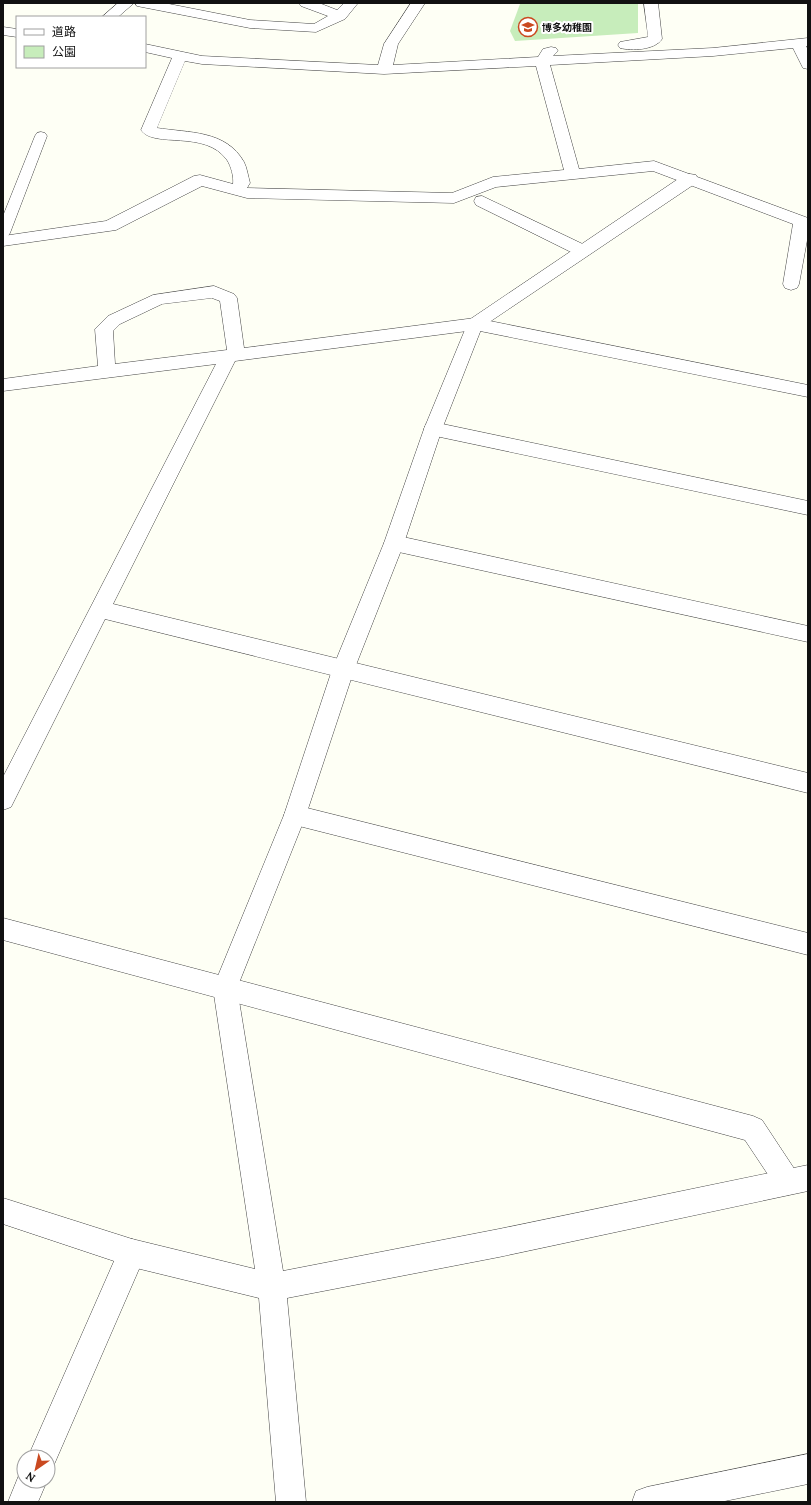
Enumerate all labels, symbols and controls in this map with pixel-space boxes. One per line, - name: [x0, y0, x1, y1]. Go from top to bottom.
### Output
- legend: [16, 16, 146, 68]
- school or university icon: 博多幼稚園: [517, 16, 539, 38]
- place label: 博多幼稚園: [542, 21, 592, 34]
- text: 道路: [52, 24, 76, 39]
- text: 公園: [52, 44, 76, 59]
- north arrow: [16, 1449, 56, 1489]
- text: N: [23, 1469, 38, 1485]

